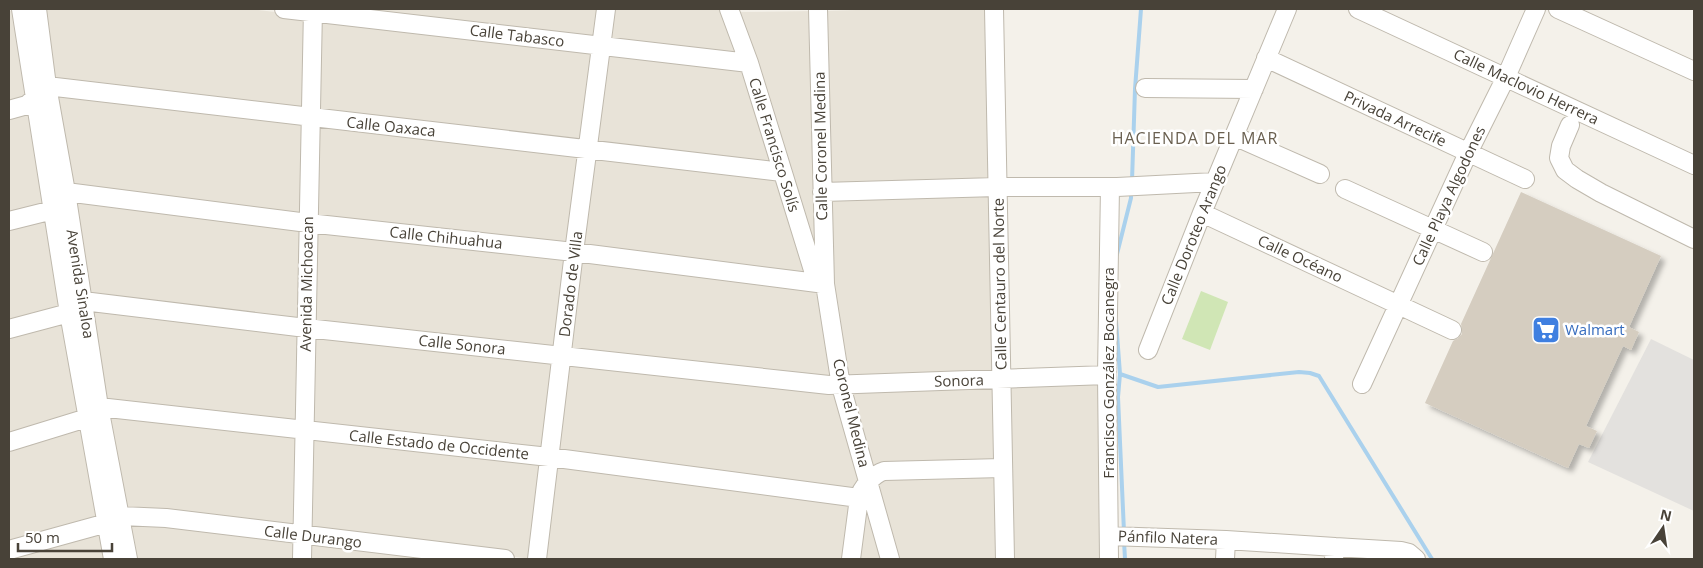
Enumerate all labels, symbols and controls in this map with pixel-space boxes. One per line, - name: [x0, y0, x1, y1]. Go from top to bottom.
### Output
- street label: Calle Tabasco: [469, 19, 566, 51]
- street label: Calle Maclovio Herrera: [1450, 44, 1602, 129]
- street label: Calle Coronel Medina: [809, 71, 831, 221]
- street label: Calle Francisco Solís: [745, 75, 805, 214]
- street label: Privada Arrecife: [1341, 86, 1450, 151]
- street label: Calle Oaxaca: [346, 111, 437, 141]
- street label: Calle Playa Algodones: [1407, 122, 1489, 269]
- district label: HACIENDA DEL MAR: [1112, 127, 1278, 149]
- street label: Calle Doroteo Arango: [1156, 161, 1230, 308]
- street label: Calle Centauro del Norte: [987, 198, 1011, 370]
- street label: Avenida Michoacan: [295, 216, 317, 352]
- street label: Calle Chihuahua: [389, 221, 504, 253]
- street label: Avenida Sinaloa: [62, 228, 100, 340]
- street label: Dorado de Villa: [554, 230, 586, 338]
- street label: Calle Océano: [1255, 230, 1346, 286]
- street label: Francisco González Bocanegra: [1098, 267, 1118, 479]
- supermarket icon: Walmart: [1531, 315, 1561, 345]
- place label: Walmart: [1565, 319, 1625, 339]
- street label: Calle Sonora: [417, 329, 507, 359]
- street label: Coronel Medina: [829, 356, 875, 469]
- street label: Sonora: [934, 369, 984, 391]
- street label: Calle Estado de Occidente: [348, 425, 530, 463]
- north arrow: [1638, 503, 1688, 553]
- text: N: [1658, 504, 1674, 525]
- scale bar: [18, 520, 111, 552]
- street label: Calle Durango: [263, 520, 363, 552]
- street label: Pánfilo Natera: [1118, 525, 1218, 549]
- text: 50 m: [25, 527, 60, 547]

